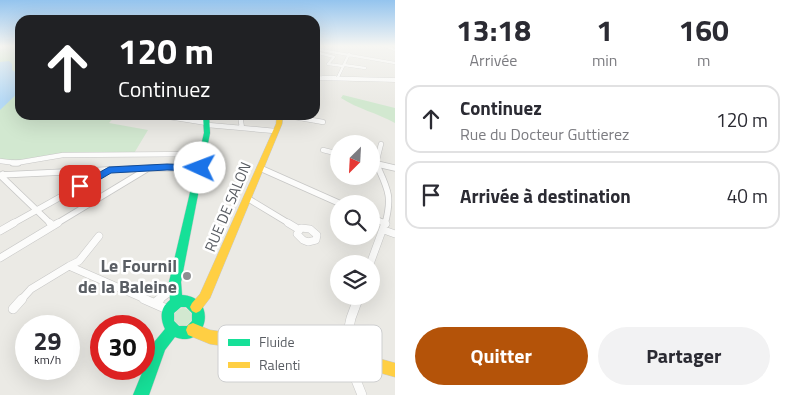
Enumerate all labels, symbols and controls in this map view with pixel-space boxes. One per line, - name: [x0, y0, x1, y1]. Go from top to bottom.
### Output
- text: 13:18: [456, 7, 531, 53]
- text: 1: [596, 7, 613, 53]
- text: 160: [679, 7, 729, 53]
- text: 120 m: [118, 24, 214, 78]
- icon: ahead: [35, 35, 100, 100]
- text: Arrivée: [470, 48, 517, 72]
- text: min: [592, 48, 617, 72]
- text: m: [697, 48, 710, 72]
- text: Continuez: [118, 72, 210, 106]
- text: Continuez: [460, 93, 542, 122]
- icon: ahead: [417, 105, 445, 133]
- text: 120 m: [716, 105, 768, 134]
- text: Rue du Docteur Guttierez: [460, 122, 629, 146]
- north arrow: [330, 135, 380, 185]
- map controls: [330, 135, 380, 305]
- position arrow: [173, 141, 225, 193]
- street label: RUE DE SALON: [198, 158, 257, 255]
- pin: [59, 165, 101, 207]
- icon: arrive: [66, 172, 94, 200]
- icon: arrive: [417, 181, 445, 209]
- text: Arrivée à destination: [460, 181, 631, 210]
- text: 40 m: [727, 181, 768, 210]
- button: search: [330, 195, 380, 245]
- place label: Le Fournil de la Baleine: [78, 252, 177, 300]
- button: layers: [330, 255, 380, 305]
- marker: Le Fournil de la Baleine: [181, 270, 193, 282]
- speed limit sign: 30: [90, 315, 155, 380]
- text: 29: [33, 322, 62, 360]
- legend: [218, 325, 382, 382]
- button: Quitter: [415, 327, 588, 385]
- button: Partager: [598, 327, 770, 385]
- text: Fluide: [259, 331, 295, 352]
- text: km/h: [34, 350, 61, 369]
- text: Ralenti: [259, 354, 300, 375]

